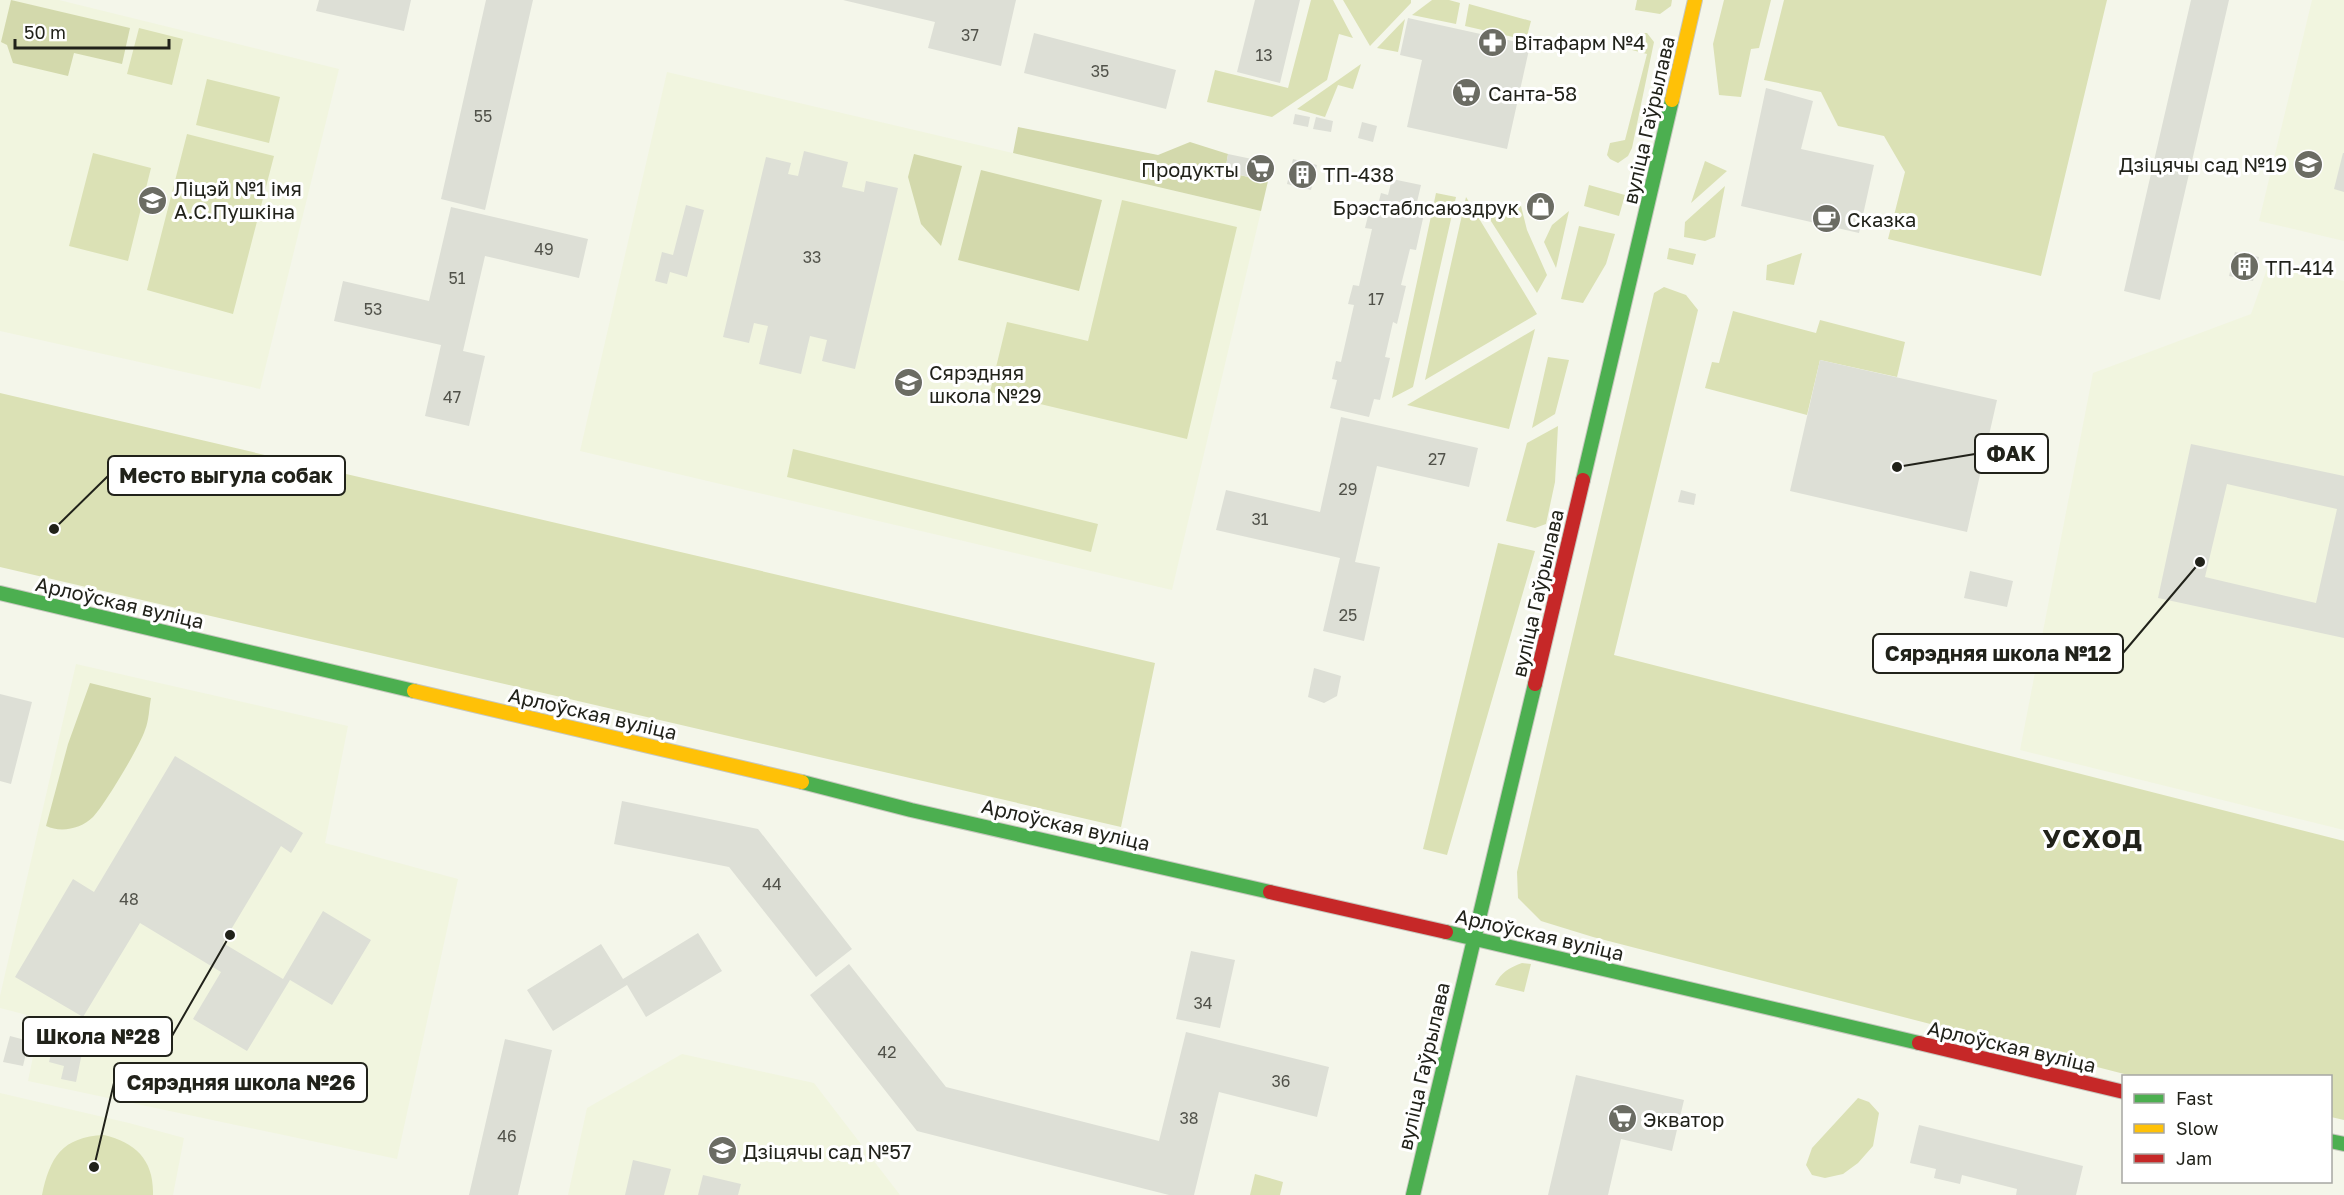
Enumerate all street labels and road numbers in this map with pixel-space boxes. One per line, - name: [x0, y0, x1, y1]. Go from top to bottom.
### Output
- street label: вуліца Гаўрылава: [1617, 34, 1679, 206]
- street label: вуліца Гаўрылава: [1506, 507, 1568, 679]
- street label: Арлоўская вуліца: [33, 571, 207, 633]
- street label: Арлоўская вуліца: [506, 682, 680, 744]
- street label: Арлоўская вуліца: [979, 793, 1153, 855]
- street label: Арлоўская вуліца: [1453, 903, 1627, 965]
- street label: вуліца Гаўрылава: [1392, 980, 1454, 1152]
- street label: Арлоўская вуліца: [1925, 1015, 2099, 1077]

